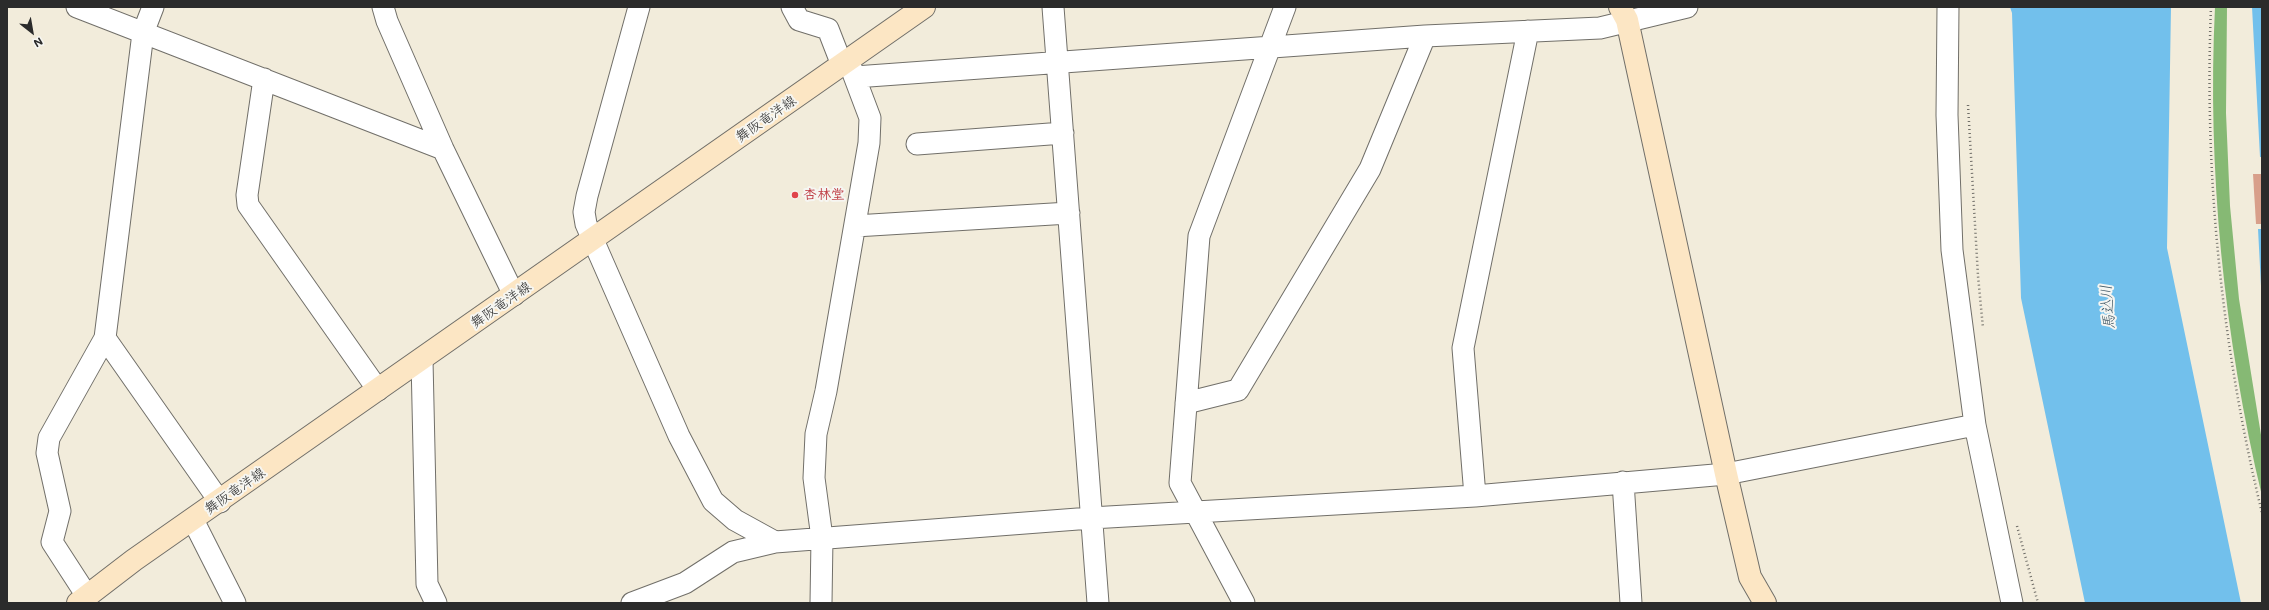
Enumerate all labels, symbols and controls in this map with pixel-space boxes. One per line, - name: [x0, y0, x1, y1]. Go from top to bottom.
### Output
- north arrow: [12, 12, 52, 52]
- text: N: [31, 34, 46, 51]
- street label: 舞阪竜洋線: [733, 92, 799, 146]
- place label: 杏林堂: [803, 187, 845, 203]
- marker: 杏林堂: [790, 190, 800, 200]
- street label: 舞阪竜洋線: [468, 278, 534, 332]
- water label: 馬込川: [2097, 284, 2119, 330]
- street label: 舞阪竜洋線: [202, 464, 268, 518]

